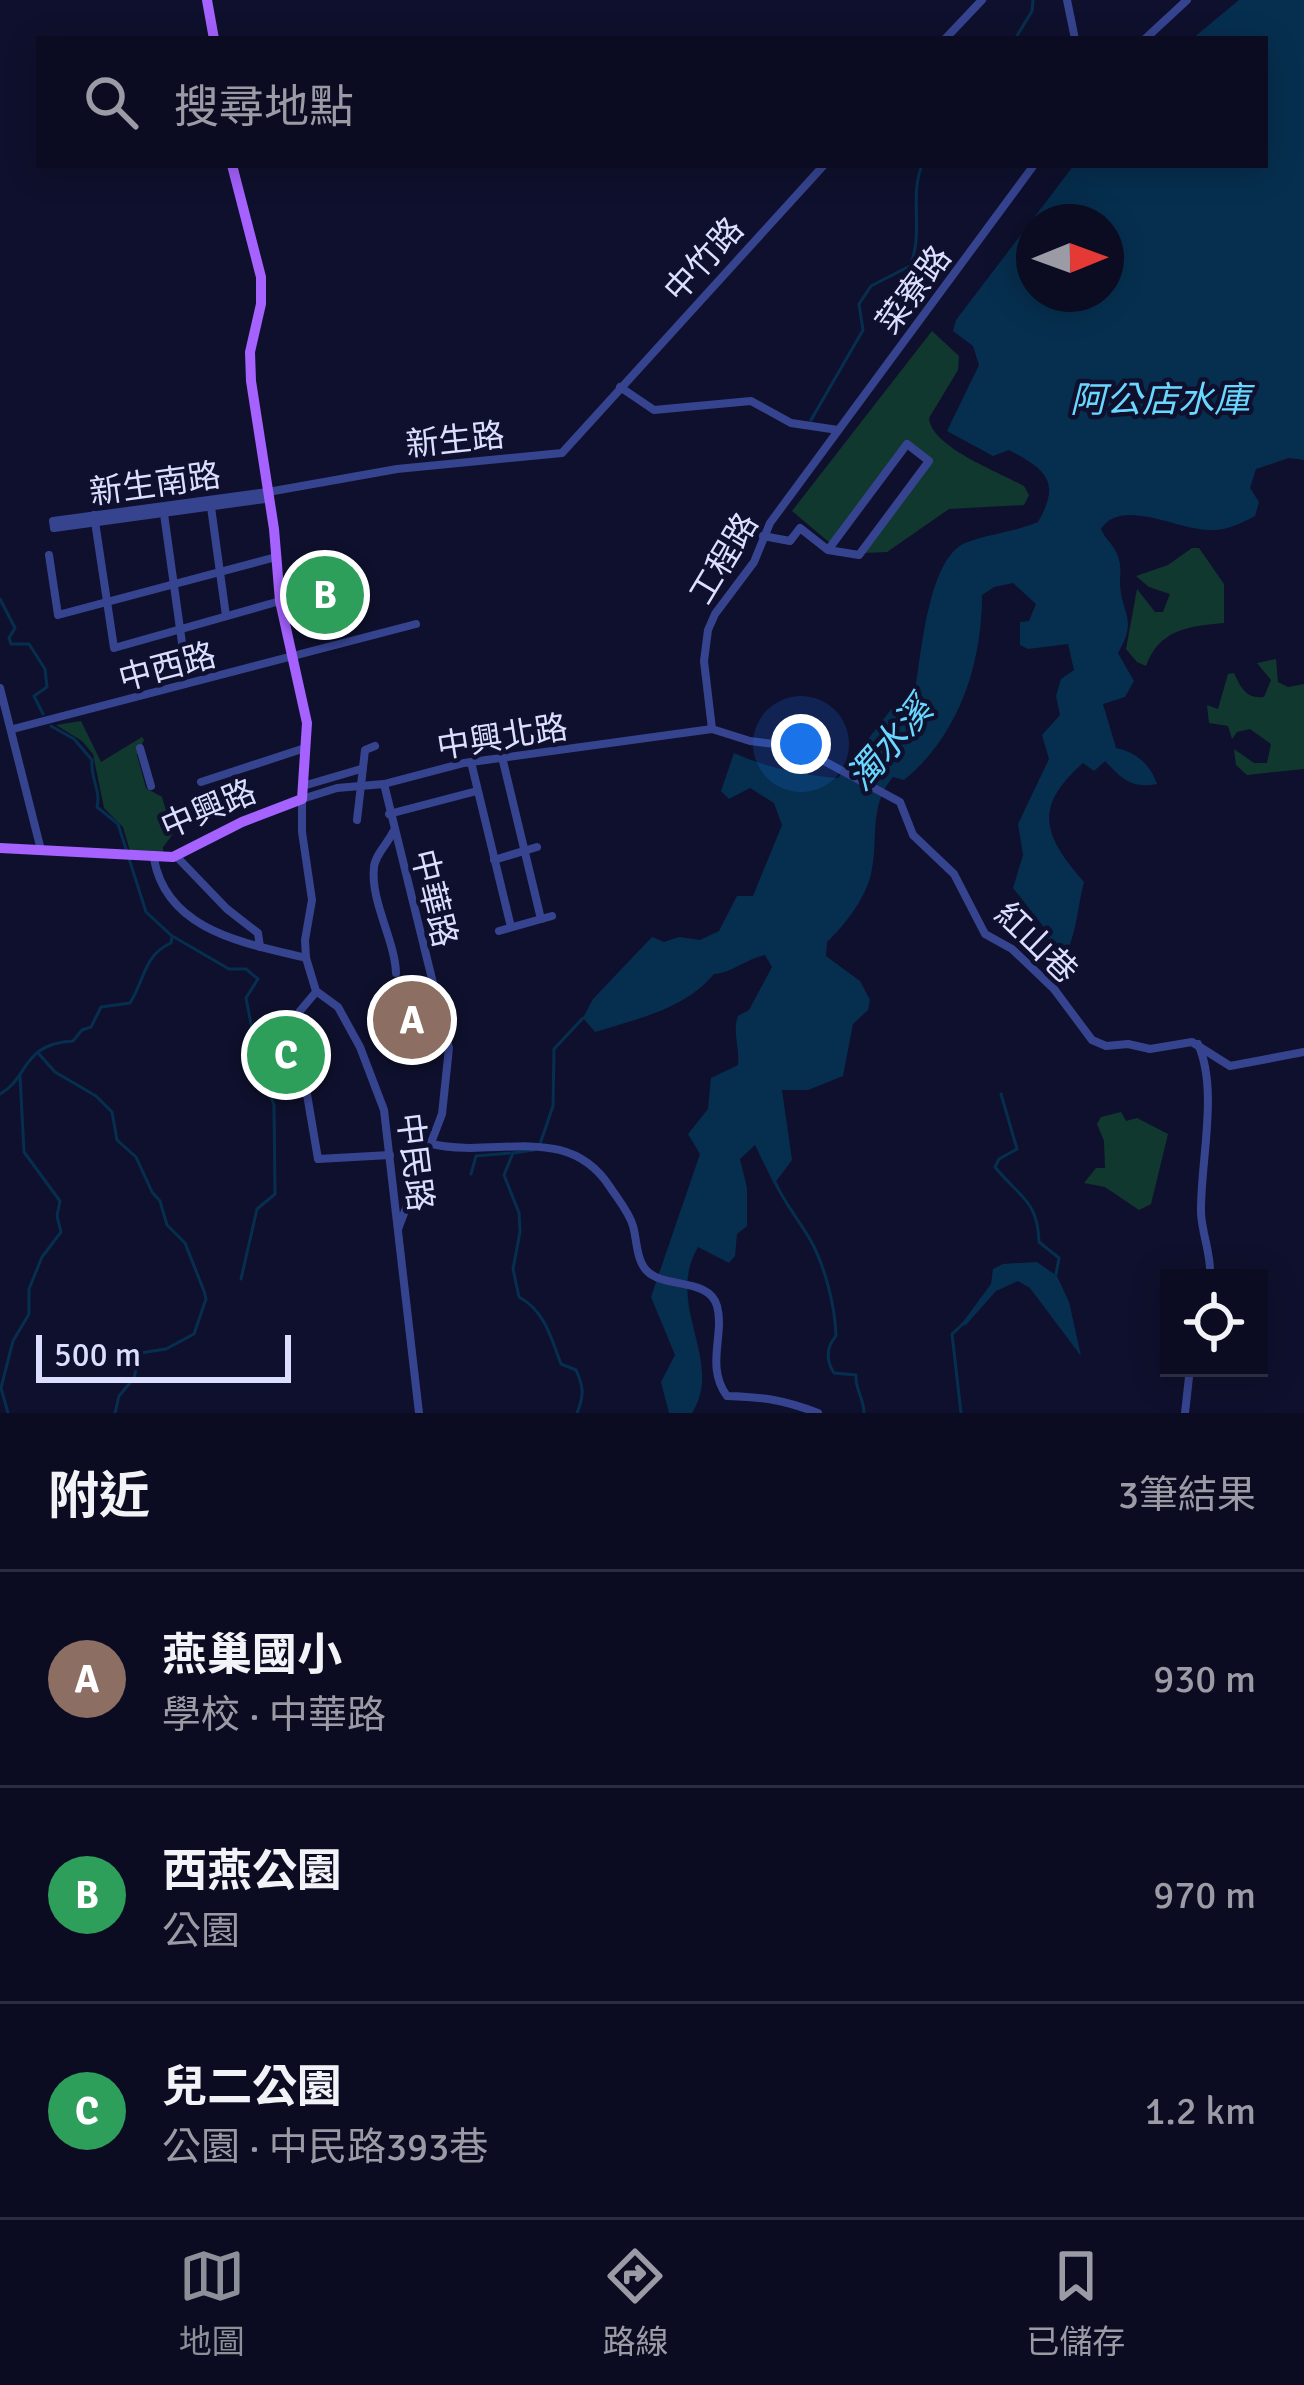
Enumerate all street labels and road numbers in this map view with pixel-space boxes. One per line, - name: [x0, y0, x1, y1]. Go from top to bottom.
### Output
- street label: 中竹路: [656, 210, 752, 311]
- street label: 菜寮路: [868, 238, 960, 342]
- street label: 新生路: [404, 415, 507, 466]
- street label: 新生南路: [87, 455, 223, 514]
- street label: 工程路: [681, 506, 767, 612]
- street label: 中西路: [114, 635, 221, 700]
- street label: 中興北路: [434, 707, 571, 768]
- street label: 中興路: [155, 771, 262, 848]
- street label: 中華路: [402, 845, 465, 951]
- street label: 紅山巷: [986, 894, 1086, 992]
- street label: 中民路: [388, 1111, 441, 1214]

